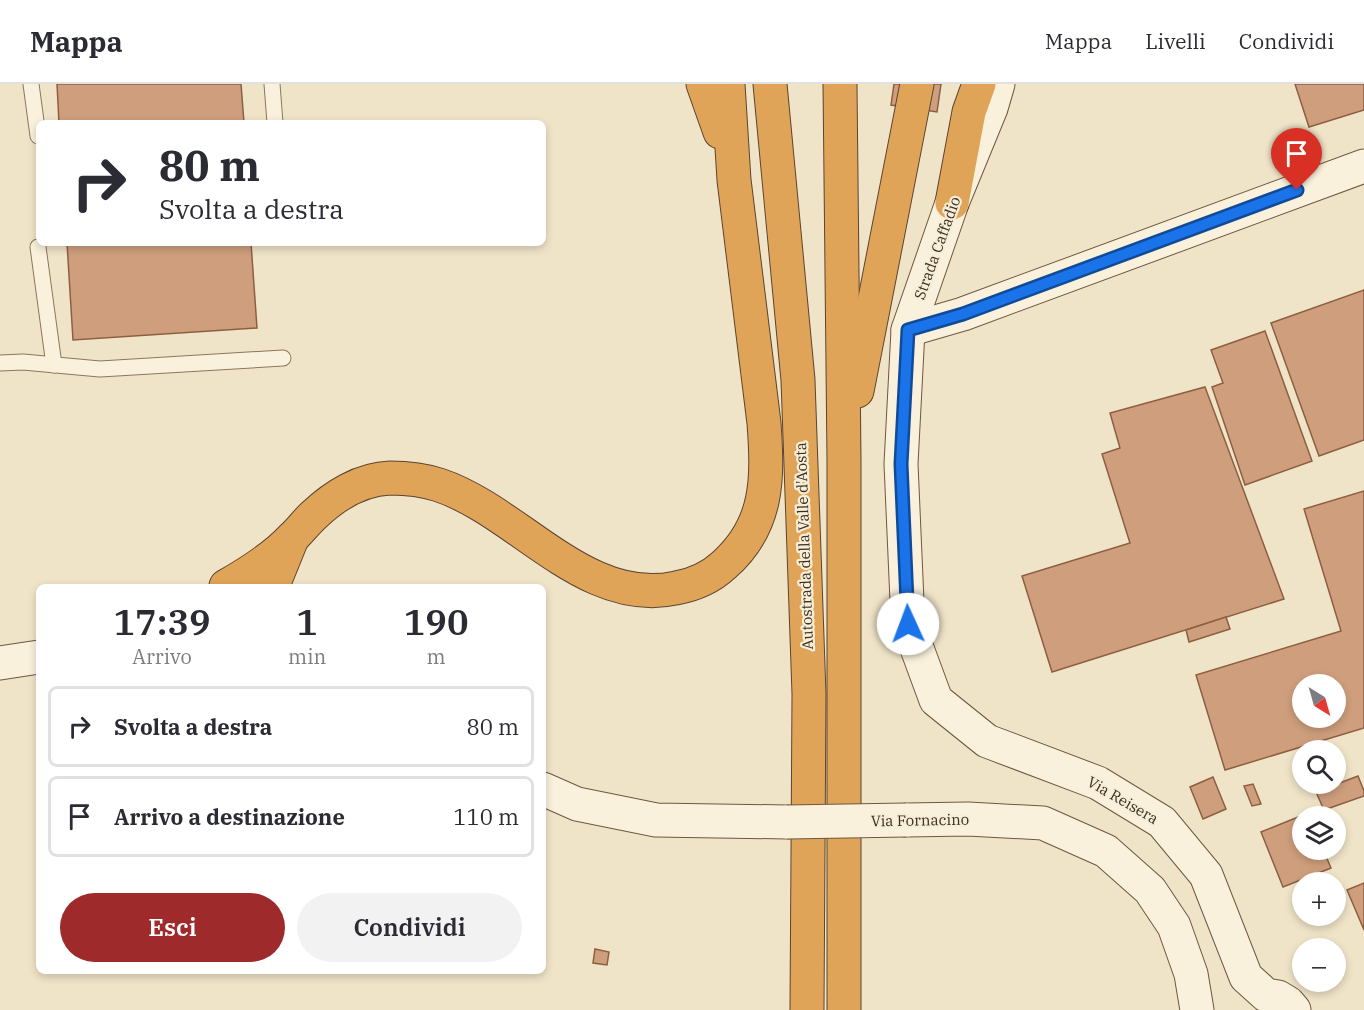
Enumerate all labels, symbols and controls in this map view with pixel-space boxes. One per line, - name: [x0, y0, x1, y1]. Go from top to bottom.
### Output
- text: Mappa: [30, 23, 123, 60]
- text: Mappa: [1045, 27, 1112, 55]
- text: Livelli: [1145, 27, 1206, 55]
- text: Condividi: [1239, 27, 1334, 55]
- pin: [1271, 128, 1322, 190]
- icon: arrive: [1280, 137, 1313, 170]
- text: 80 m: [159, 138, 260, 193]
- icon: right: [60, 144, 138, 222]
- text: Svolta a destra: [159, 191, 344, 226]
- street label: Strada Caffadio: [910, 194, 964, 302]
- street label: Autostrada della Valle d'Aosta: [791, 442, 817, 650]
- position arrow: [876, 592, 940, 656]
- text: 17:39: [113, 598, 211, 645]
- text: 1: [296, 598, 318, 645]
- text: 190: [404, 598, 469, 645]
- text: Arrivo: [132, 643, 192, 670]
- text: min: [288, 643, 326, 670]
- text: m: [427, 643, 446, 670]
- north arrow: [1292, 674, 1346, 728]
- map controls: [1292, 674, 1346, 992]
- icon: right: [63, 710, 96, 743]
- text: Svolta a destra: [114, 712, 272, 741]
- text: 80 m: [467, 712, 519, 741]
- button: search: [1292, 740, 1346, 794]
- street label: Via Reisera: [1084, 772, 1162, 828]
- icon: arrive: [63, 800, 96, 833]
- text: Arrivo a destinazione: [114, 802, 345, 831]
- text: 110 m: [453, 802, 519, 831]
- button: layers: [1292, 806, 1346, 860]
- street label: Via Fornacino: [871, 810, 969, 830]
- button: +: [1292, 872, 1346, 926]
- button: Esci: [60, 893, 285, 962]
- button: Condividi: [297, 893, 522, 962]
- button: −: [1292, 938, 1346, 992]

